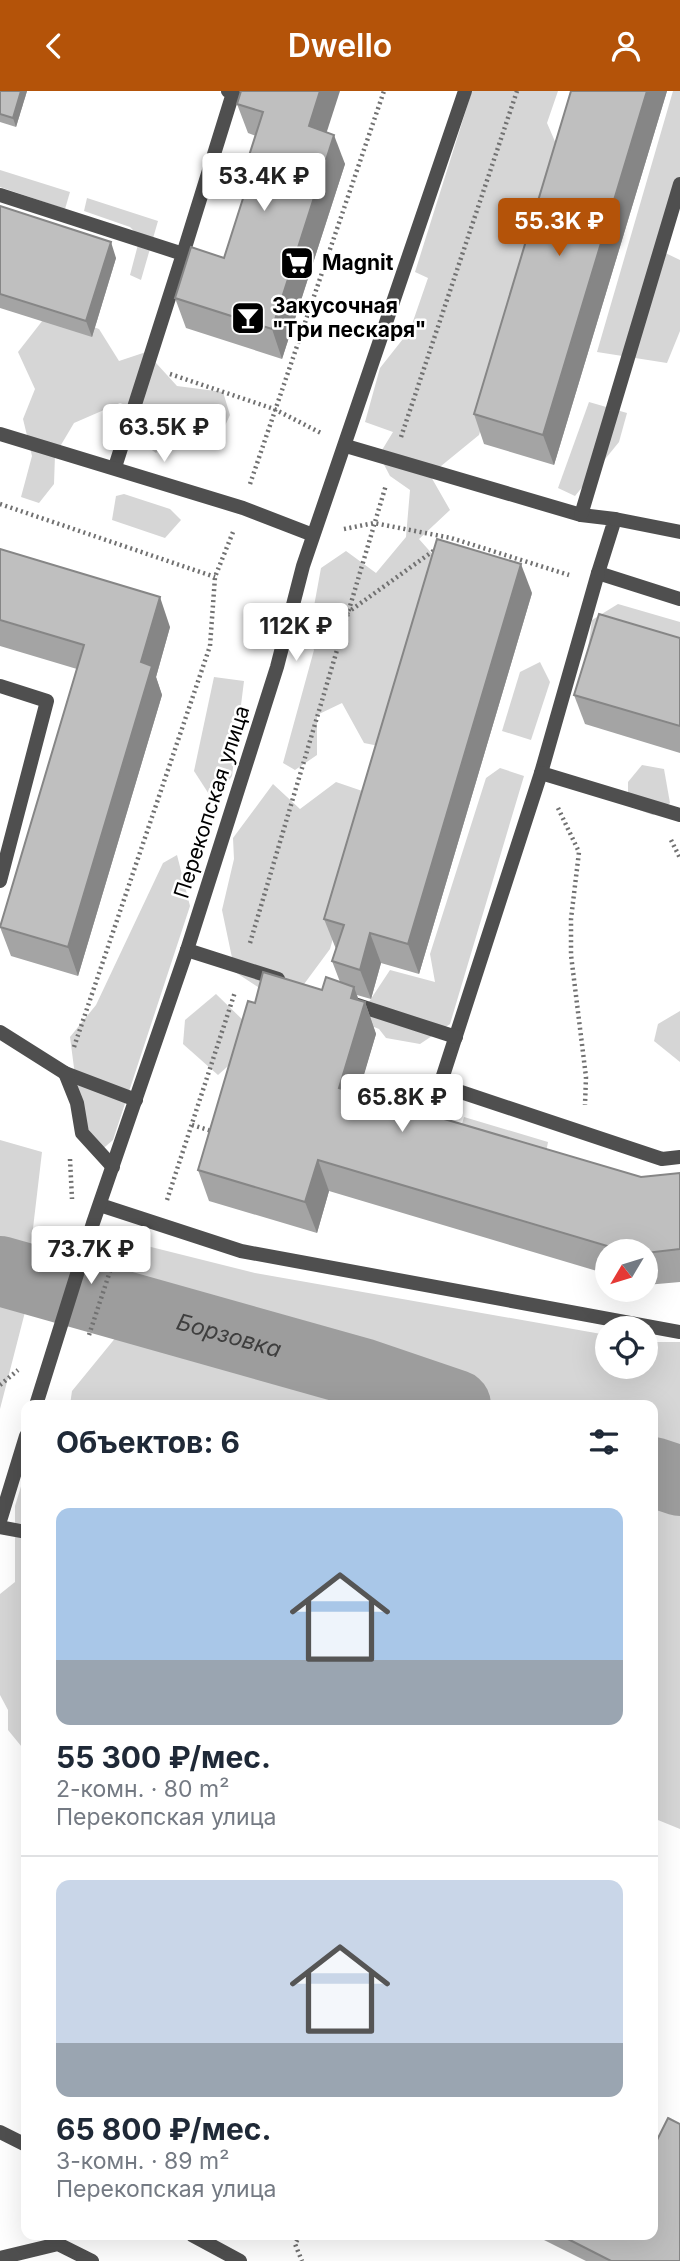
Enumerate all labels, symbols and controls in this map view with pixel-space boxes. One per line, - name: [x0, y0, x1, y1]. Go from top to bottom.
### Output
- text: Dwello: [288, 26, 392, 65]
- icon: back: [35, 27, 73, 65]
- icon: person: [607, 27, 645, 65]
- pin: 53.4K ₽: [199, 153, 329, 213]
- text: 53.4K ₽: [218, 162, 310, 190]
- pin: 55.3K ₽: [494, 199, 624, 258]
- text: 55.3K ₽: [514, 207, 604, 235]
- supermarket icon: Magnit: [278, 244, 316, 282]
- place label: Magnit: [322, 250, 394, 275]
- place label: Закусочная "Три пескаря": [272, 293, 426, 342]
- bar icon: Закусочная "Три пескаря": [229, 299, 267, 337]
- pin: 63.5K ₽: [99, 405, 229, 464]
- text: 63.5K ₽: [119, 413, 209, 441]
- pin: 112K ₽: [239, 603, 353, 663]
- text: 112K ₽: [259, 612, 333, 640]
- street label: Перекопская улица: [169, 702, 255, 901]
- pin: 65.8K ₽: [337, 1075, 467, 1134]
- text: 65.8K ₽: [357, 1083, 447, 1111]
- pin: 73.7K ₽: [26, 1227, 156, 1286]
- text: 73.7K ₽: [48, 1235, 134, 1263]
- north arrow: [595, 1239, 658, 1302]
- map controls: [595, 1239, 658, 1379]
- water label: Борзовка: [174, 1307, 285, 1364]
- button: locate: [595, 1316, 658, 1379]
- icon: filters: [585, 1423, 623, 1461]
- text: Объектов: 6: [56, 1424, 240, 1460]
- icon: home: [277, 1554, 403, 1680]
- text: 55 300 ₽/мес.: [56, 1739, 271, 1775]
- text: 2-комн. · 80 m²: [56, 1775, 229, 1803]
- text: Перекопская улица: [56, 1803, 276, 1831]
- icon: home: [277, 1926, 403, 2052]
- text: 65 800 ₽/мес.: [56, 2111, 271, 2147]
- text: 3-комн. · 89 m²: [56, 2147, 229, 2175]
- text: Перекопская улица: [56, 2175, 276, 2203]

